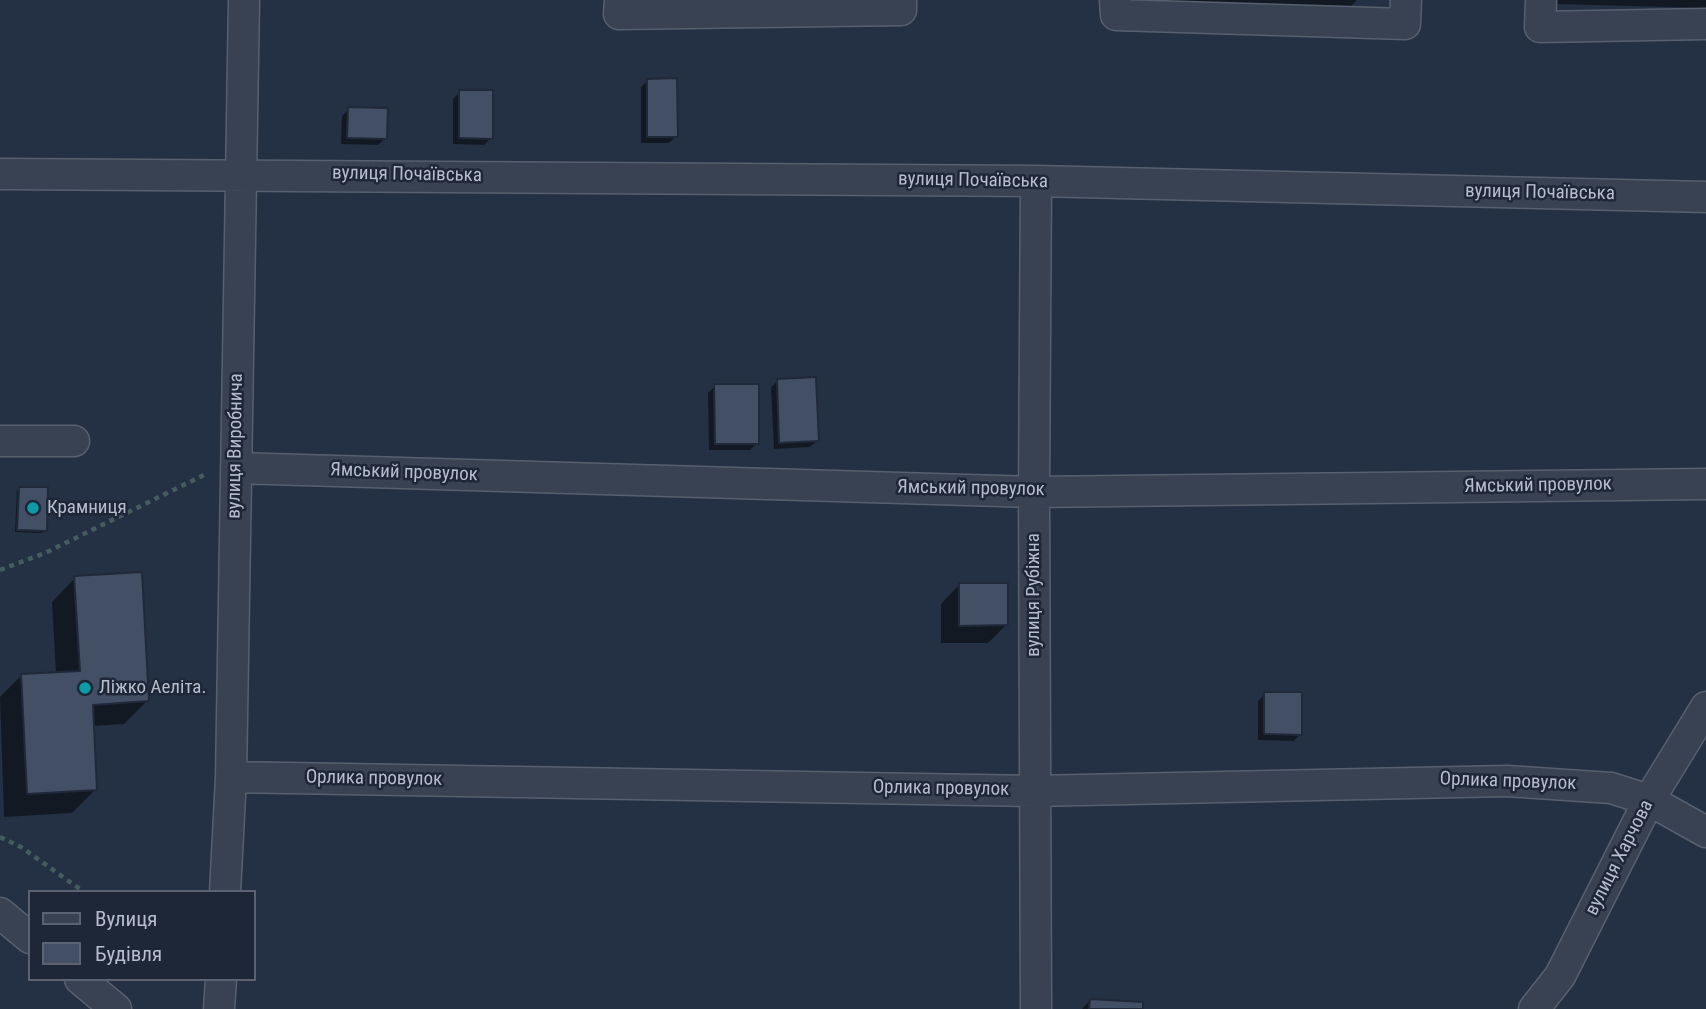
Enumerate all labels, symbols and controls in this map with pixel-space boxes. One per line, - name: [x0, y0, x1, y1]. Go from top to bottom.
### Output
- street label: вулиця Почаївська: [332, 162, 482, 188]
- street label: вулиця Почаївська: [898, 168, 1048, 194]
- street label: вулиця Почаївська: [1465, 180, 1615, 206]
- street label: вулиця Виробнича: [223, 373, 249, 519]
- street label: Ямський провулок: [330, 459, 478, 487]
- street label: Ямський провулок: [1464, 473, 1612, 499]
- street label: Ямський провулок: [897, 476, 1045, 502]
- place label: Крамниця: [47, 497, 127, 519]
- marker: Крамниця: [25, 500, 41, 516]
- street label: вулиця Рубіжна: [1023, 533, 1045, 657]
- place label: Ліжко Аеліта.: [99, 677, 206, 699]
- marker: Ліжко Аеліта.: [77, 680, 93, 696]
- street label: Орлика провулок: [306, 766, 442, 792]
- street label: Орлика провулок: [1439, 768, 1577, 796]
- street label: Орлика провулок: [873, 776, 1009, 802]
- street label: вулиця Харчова: [1581, 797, 1659, 919]
- legend: [28, 890, 256, 981]
- text: Вулиця: [95, 907, 157, 931]
- text: Будівля: [95, 942, 162, 966]

